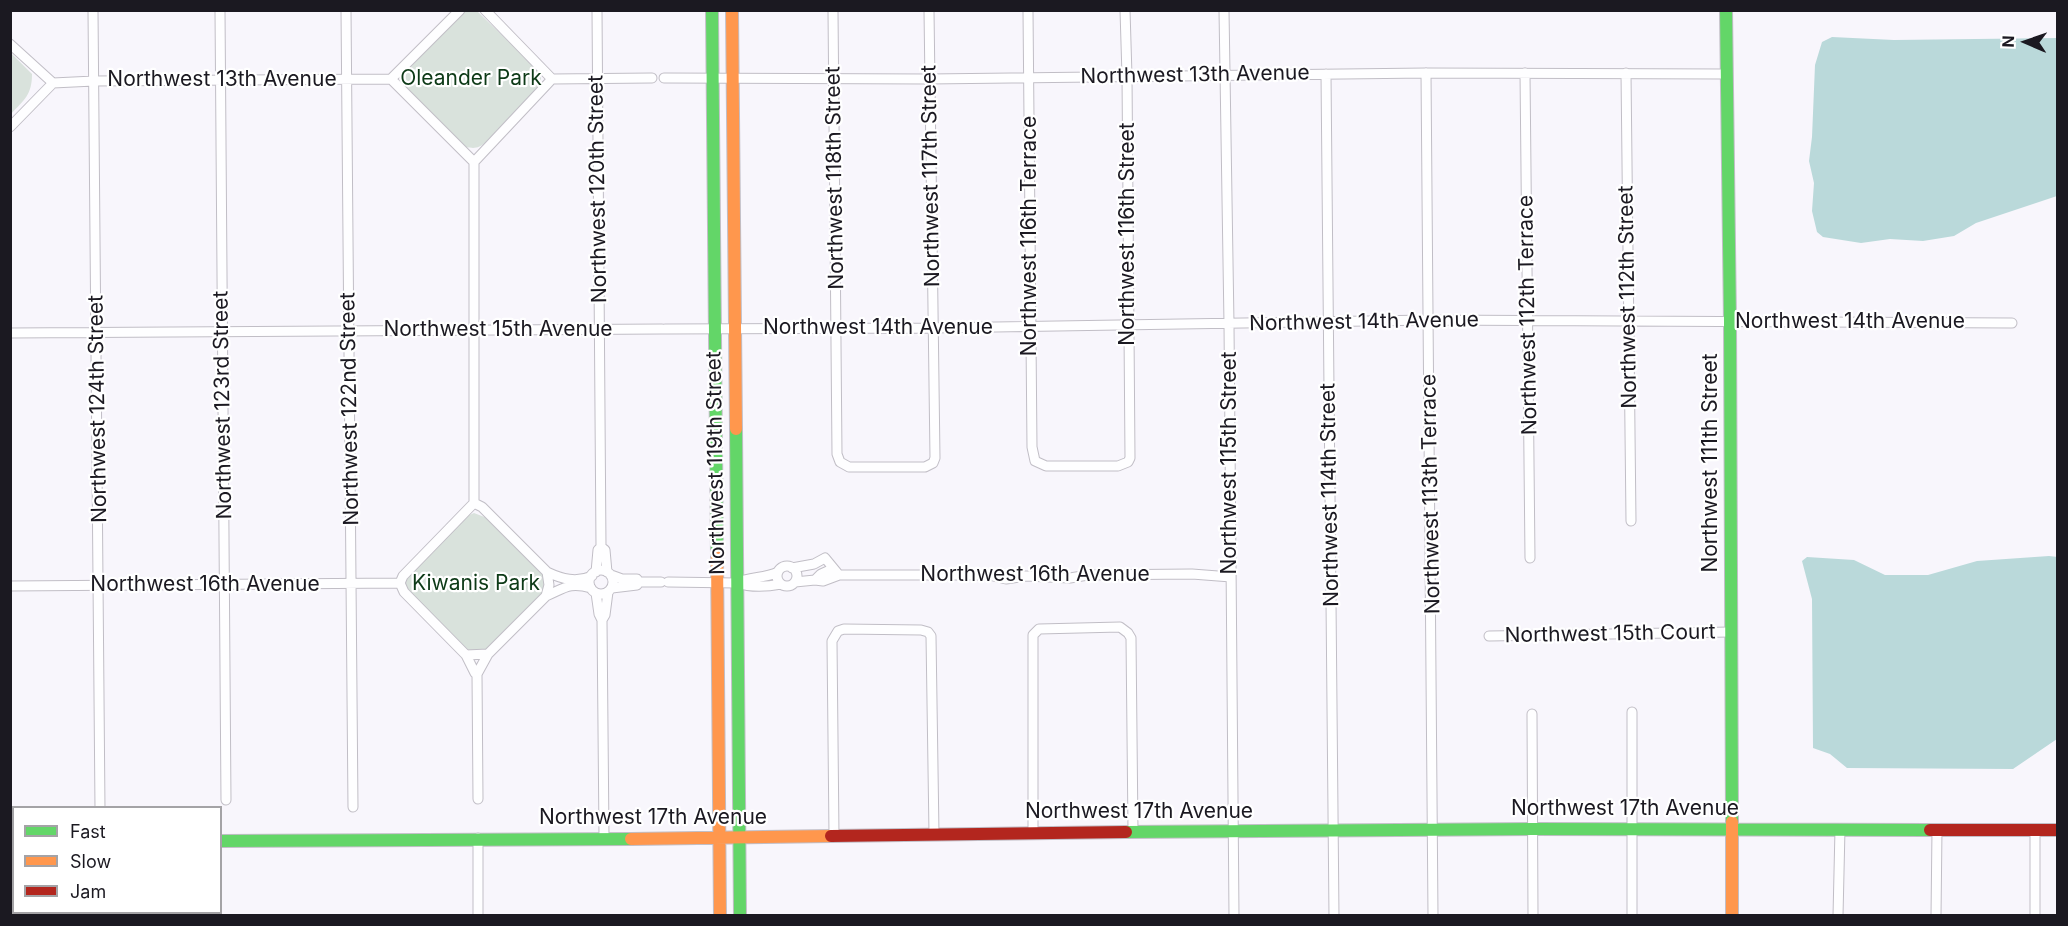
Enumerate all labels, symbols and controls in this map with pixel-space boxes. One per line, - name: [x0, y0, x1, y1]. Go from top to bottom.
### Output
- north arrow: [1996, 12, 2056, 72]
- text: N: [1998, 35, 2018, 48]
- street label: Northwest 13th Avenue: [1080, 60, 1310, 90]
- street label: Northwest 117th Street: [916, 65, 946, 287]
- park label: Oleander Park: [400, 66, 542, 92]
- street label: Northwest 118th Street: [820, 66, 850, 290]
- street label: Northwest 13th Avenue: [107, 67, 337, 93]
- street label: Northwest 120th Street: [583, 75, 613, 303]
- street label: Northwest 116th Terrace: [1017, 116, 1043, 356]
- street label: Northwest 116th Street: [1115, 122, 1141, 346]
- street label: Northwest 112th Street: [1613, 185, 1643, 409]
- street label: Northwest 112th Terrace: [1513, 195, 1543, 435]
- street label: Northwest 123rd Street: [208, 290, 238, 520]
- street label: Northwest 122nd Street: [335, 292, 365, 526]
- street label: Northwest 124th Street: [83, 295, 113, 523]
- street label: Northwest 14th Avenue: [1249, 307, 1479, 337]
- street label: Northwest 14th Avenue: [1735, 309, 1965, 335]
- street label: Northwest 14th Avenue: [763, 315, 993, 341]
- street label: Northwest 15th Avenue: [383, 317, 613, 343]
- street label: Northwest 119th Street: [701, 351, 731, 575]
- street label: Northwest 115th Street: [1217, 351, 1243, 575]
- street label: Northwest 111th Street: [1698, 353, 1724, 573]
- street label: Northwest 113th Terrace: [1416, 374, 1446, 614]
- street label: Northwest 114th Street: [1315, 383, 1345, 607]
- street label: Northwest 16th Avenue: [920, 562, 1150, 588]
- park label: Kiwanis Park: [412, 571, 540, 597]
- street label: Northwest 16th Avenue: [90, 572, 320, 598]
- street label: Northwest 15th Court: [1504, 620, 1716, 648]
- street label: Northwest 17th Avenue: [1511, 796, 1739, 822]
- street label: Northwest 17th Avenue: [1025, 799, 1253, 825]
- street label: Northwest 17th Avenue: [539, 805, 767, 831]
- legend: [12, 806, 222, 914]
- text: Fast: [70, 821, 106, 842]
- text: Slow: [70, 851, 111, 872]
- text: Jam: [70, 881, 106, 902]

